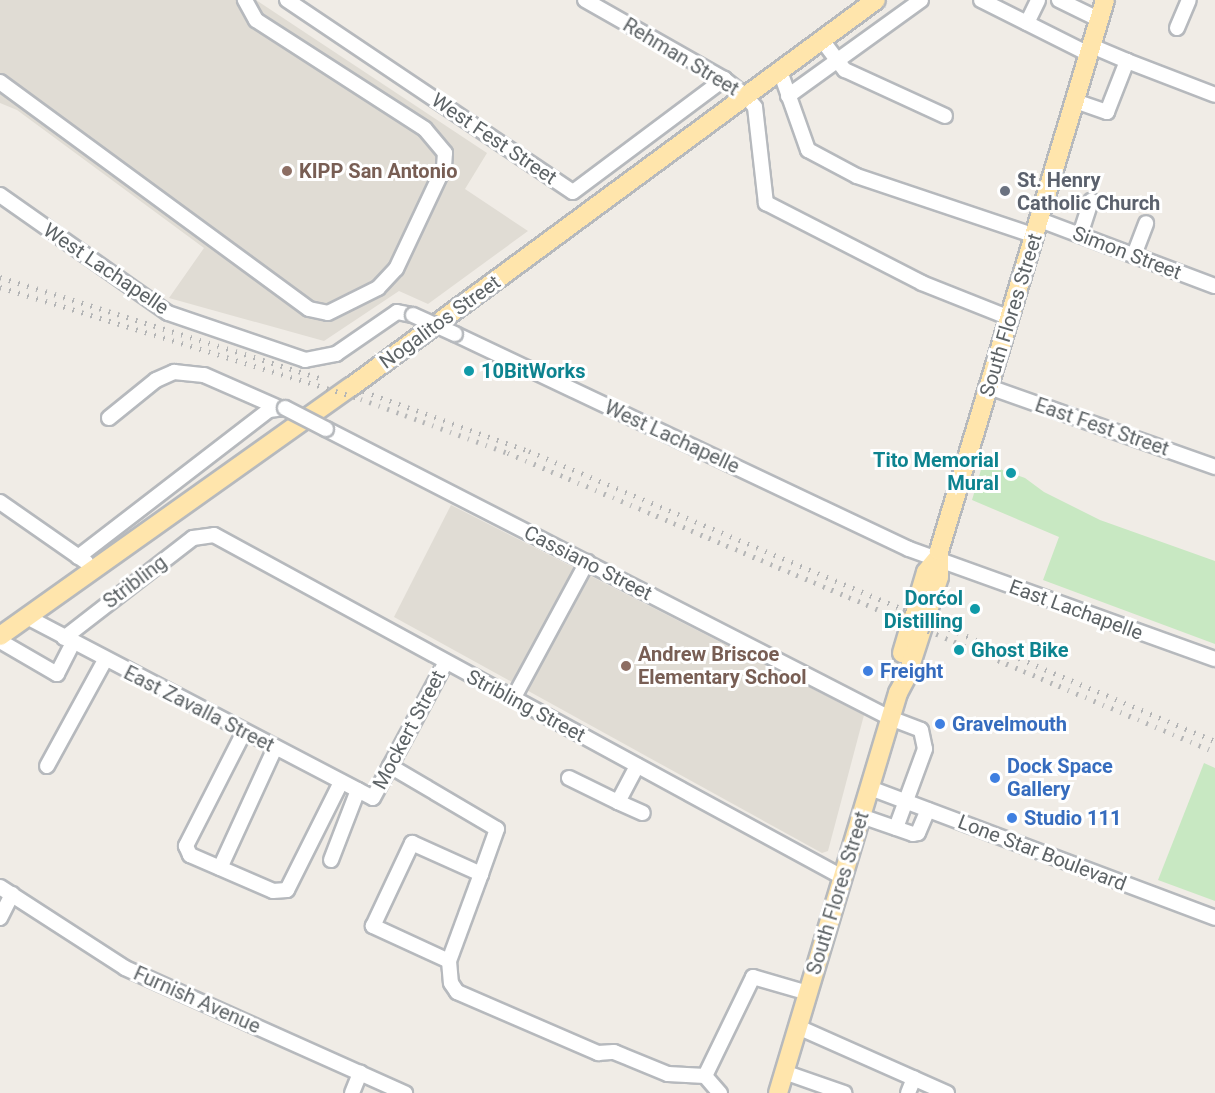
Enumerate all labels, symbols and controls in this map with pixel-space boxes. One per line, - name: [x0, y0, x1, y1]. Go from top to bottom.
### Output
- street label: Rehman Street: [619, 13, 743, 101]
- street label: West Fest Street: [427, 88, 561, 190]
- place label: KIPP San Antonio: [299, 159, 457, 183]
- marker: KIPP San Antonio: [280, 164, 294, 178]
- place label: St. Henry Catholic Church: [1017, 168, 1160, 215]
- marker: St. Henry Catholic Church: [998, 184, 1012, 198]
- street label: West Lachapelle: [39, 218, 173, 320]
- street label: Simon Street: [1069, 221, 1185, 285]
- street label: South Flores Street: [975, 230, 1047, 400]
- street label: Nogalitos Street: [375, 270, 505, 374]
- place label: 10BitWorks: [481, 359, 586, 383]
- marker: 10BitWorks: [462, 364, 476, 378]
- street label: East Fest Street: [1032, 393, 1172, 461]
- street label: West Lachapelle: [601, 395, 743, 479]
- place label: Tito Memorial Mural: [873, 449, 999, 496]
- marker: Tito Memorial Mural: [1004, 466, 1018, 480]
- street label: Cassiano Street: [520, 520, 656, 606]
- street label: Stribling: [99, 550, 171, 614]
- street label: East Lachapelle: [1006, 575, 1146, 645]
- place label: Dorćol Distilling: [884, 586, 963, 633]
- marker: Dorćol Distilling: [968, 602, 982, 616]
- place label: Ghost Bike: [971, 638, 1068, 662]
- place label: Andrew Briscoe Elementary School: [638, 642, 806, 689]
- marker: Ghost Bike: [952, 643, 966, 657]
- marker: Andrew Briscoe Elementary School: [619, 659, 633, 673]
- place label: Freight: [880, 659, 943, 683]
- street label: East Zavalla Street: [120, 661, 278, 757]
- marker: Freight: [861, 664, 875, 678]
- street label: Stribling Street: [463, 665, 589, 747]
- street label: Mockert Street: [368, 666, 450, 794]
- place label: Gravelmouth: [952, 712, 1067, 736]
- marker: Gravelmouth: [933, 717, 947, 731]
- place label: Dock Space Gallery: [1007, 754, 1113, 801]
- marker: Dock Space Gallery: [988, 771, 1002, 785]
- place label: Studio 111: [1024, 806, 1122, 830]
- street label: South Flores Street: [802, 808, 874, 978]
- street label: Lone Star Boulevard: [954, 810, 1130, 896]
- marker: Studio 111: [1005, 811, 1019, 825]
- street label: Furnish Avenue: [130, 961, 264, 1039]

